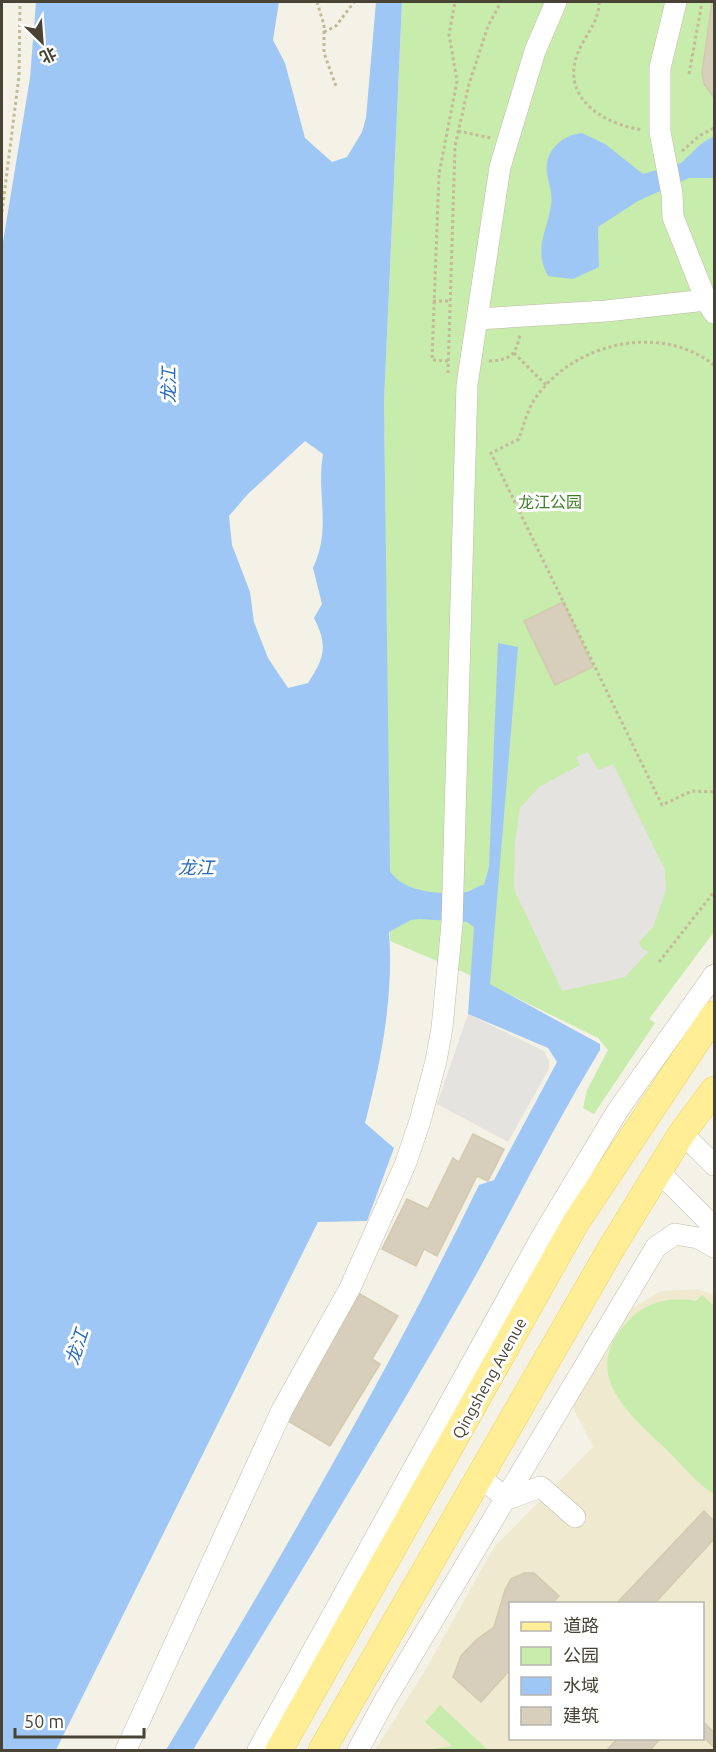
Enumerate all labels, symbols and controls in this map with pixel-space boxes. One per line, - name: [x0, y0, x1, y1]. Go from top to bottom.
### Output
- north arrow: [12, 12, 72, 72]
- text: 北: [37, 44, 59, 67]
- water label: 龙江: [158, 365, 178, 403]
- park label: 龙江公园: [518, 493, 582, 511]
- water label: 龙江: [178, 857, 216, 877]
- street label: Qingsheng Avenue: [448, 1314, 530, 1442]
- water label: 龙江: [61, 1325, 92, 1367]
- legend: [509, 1602, 704, 1740]
- text: 道路: [563, 1615, 599, 1635]
- text: 公园: [563, 1645, 599, 1665]
- text: 水域: [563, 1675, 599, 1695]
- scale bar: [15, 1701, 144, 1739]
- text: 建筑: [563, 1705, 599, 1725]
- text: 50 m: [24, 1711, 64, 1731]

